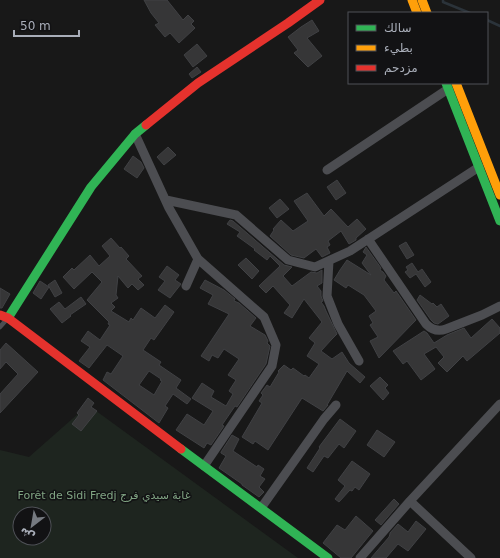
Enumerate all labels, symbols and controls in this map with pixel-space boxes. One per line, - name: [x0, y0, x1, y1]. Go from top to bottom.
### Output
- scale bar: [14, 12, 79, 38]
- legend: [348, 12, 488, 84]
- text: 50 m: [20, 19, 51, 33]
- text: سالك: [384, 21, 411, 35]
- text: بطيء: [384, 41, 413, 55]
- text: مزدحم: [384, 61, 418, 76]
- park label: Forêt de Sidi Fredj غابة سيدي فرج: [18, 489, 191, 502]
- north arrow: [12, 506, 52, 546]
- text: ش: [17, 525, 37, 544]

